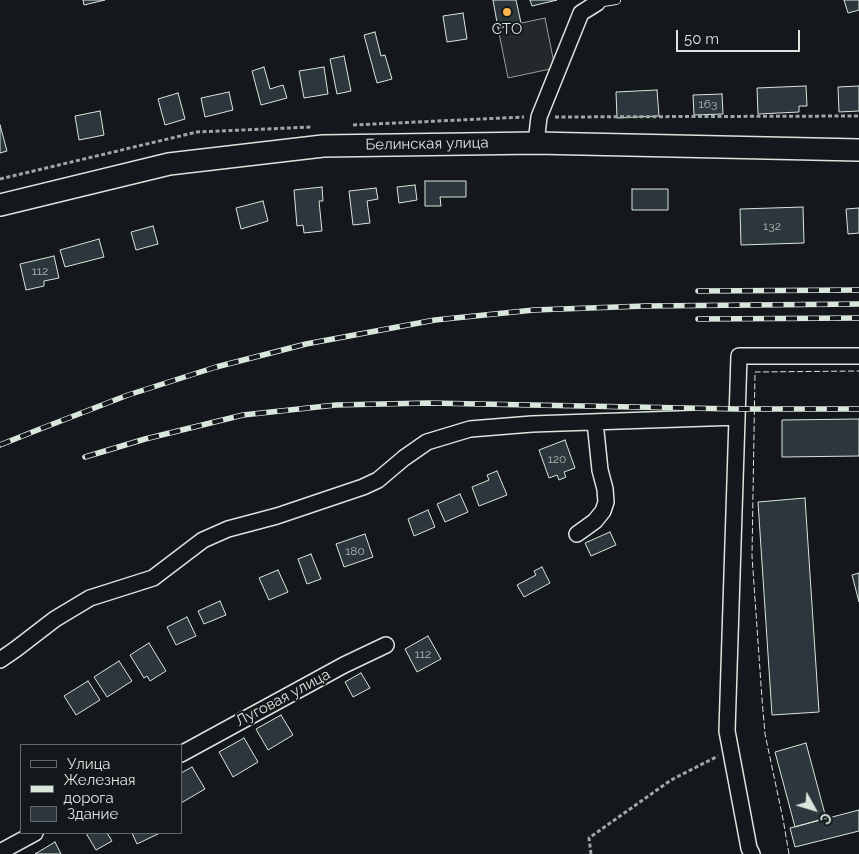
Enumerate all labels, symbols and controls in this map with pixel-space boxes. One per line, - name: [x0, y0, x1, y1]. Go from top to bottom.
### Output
- marker: СТО: [501, 6, 513, 18]
- place label: СТО: [492, 20, 522, 38]
- scale bar: [679, 20, 803, 52]
- text: 50 m: [684, 30, 719, 48]
- house number: 163: [699, 97, 717, 111]
- street label: Белинская улица: [365, 134, 489, 154]
- house number: 132: [763, 219, 781, 233]
- house number: 112: [32, 264, 48, 278]
- house number: 120: [548, 452, 566, 466]
- house number: 180: [345, 544, 365, 558]
- house number: 112: [415, 647, 431, 661]
- street label: Луговая улица: [233, 666, 333, 730]
- legend: [20, 744, 182, 834]
- text: Улица: [67, 755, 111, 773]
- text: Железная дорога: [64, 771, 136, 807]
- north arrow: [789, 784, 839, 834]
- text: Здание: [67, 805, 118, 823]
- text: С: [816, 810, 835, 827]

